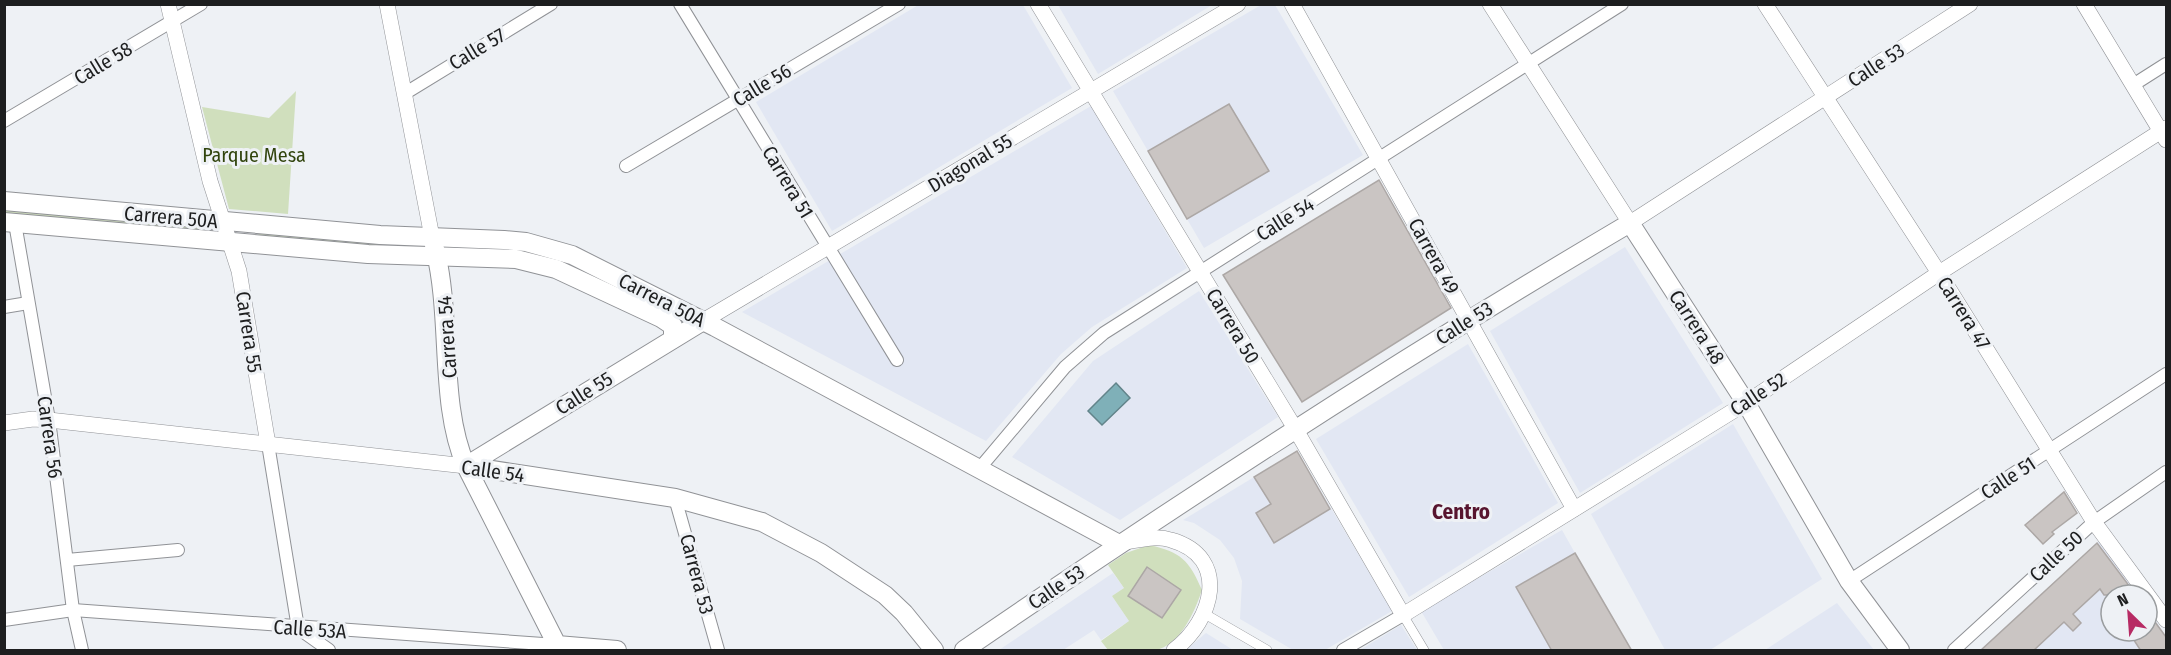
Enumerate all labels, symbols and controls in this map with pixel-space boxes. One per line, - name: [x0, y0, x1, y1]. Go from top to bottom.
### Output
- street label: Calle 57: [444, 23, 510, 75]
- street label: Calle 58: [69, 36, 137, 90]
- street label: Calle 53: [1843, 38, 1909, 92]
- street label: Calle 56: [729, 58, 796, 112]
- street label: Diagonal 55: [923, 128, 1017, 198]
- street label: Carrera 51: [757, 142, 819, 222]
- park label: Parque Mesa: [202, 143, 306, 167]
- street label: Calle 54: [1252, 192, 1319, 246]
- street label: Carrera 50A: [123, 201, 219, 233]
- street label: Carrera 49: [1403, 214, 1465, 298]
- street label: Carrera 50A: [615, 268, 710, 332]
- street label: Carrera 47: [1932, 272, 1996, 354]
- street label: Carrera 50: [1201, 284, 1265, 368]
- street label: Carrera 48: [1664, 285, 1730, 369]
- street label: Carrera 55: [231, 290, 267, 374]
- street label: Carrera 54: [432, 295, 462, 379]
- street label: Calle 53: [1431, 296, 1497, 350]
- street label: Calle 55: [551, 366, 617, 420]
- street label: Calle 52: [1725, 367, 1791, 421]
- street label: Carrera 56: [32, 394, 68, 480]
- street label: Calle 51: [1976, 451, 2040, 505]
- street label: Calle 54: [460, 455, 526, 487]
- district label: Centro: [1432, 499, 1490, 525]
- street label: Calle 50: [2024, 525, 2088, 587]
- street label: Carrera 53: [675, 531, 719, 617]
- street label: Calle 53: [1023, 560, 1089, 614]
- north arrow: [2099, 583, 2159, 643]
- text: N: [2115, 589, 2131, 610]
- street label: Calle 53A: [273, 614, 348, 644]

